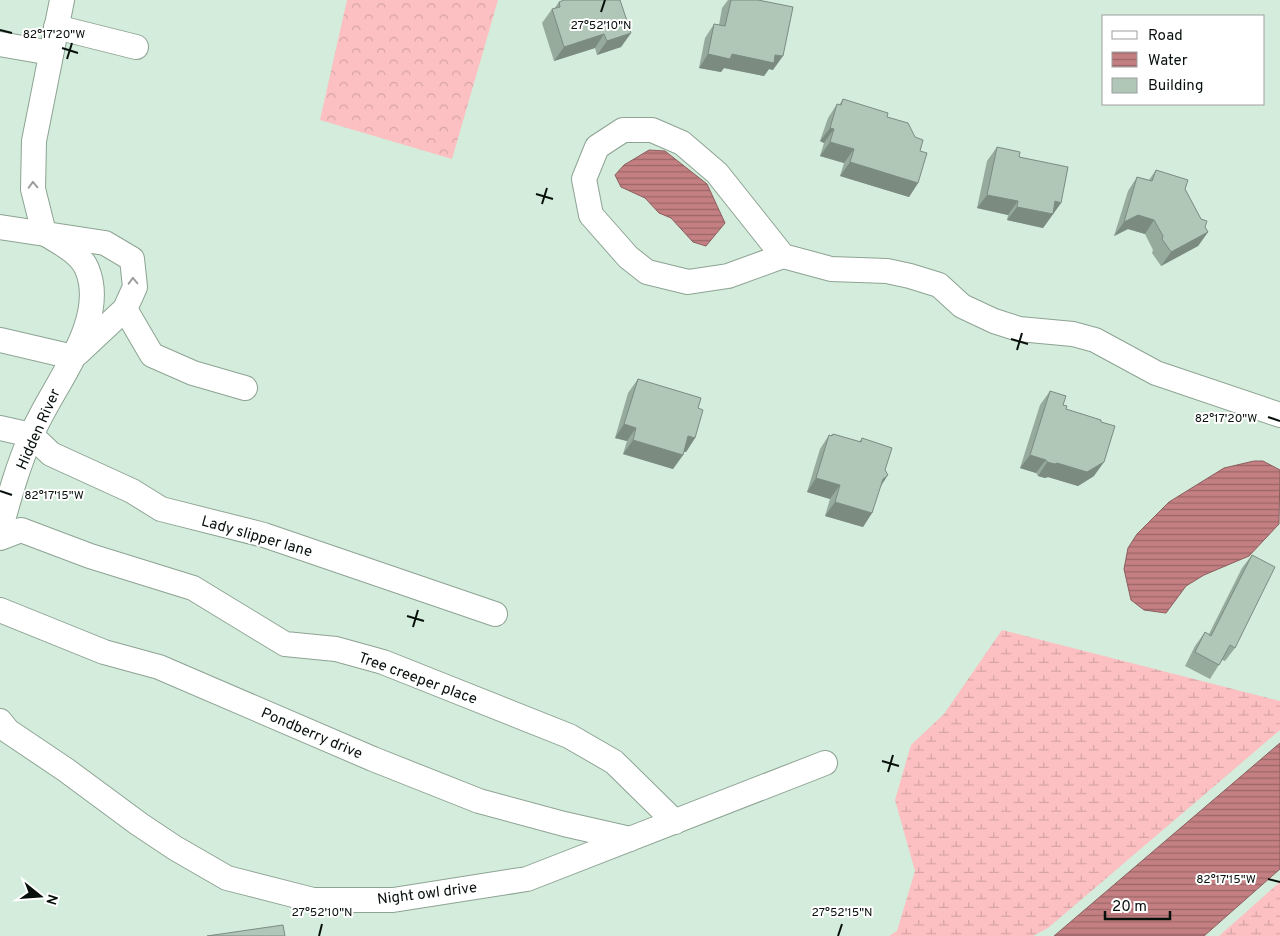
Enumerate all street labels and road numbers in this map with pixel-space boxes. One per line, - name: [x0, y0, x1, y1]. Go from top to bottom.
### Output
- street label: Hidden River: [13, 386, 66, 473]
- street label: Lady slipper lane: [199, 513, 314, 562]
- street label: Tree creeper place: [356, 649, 479, 710]
- street label: Pondberry drive: [258, 704, 365, 764]
- street label: Night owl drive: [376, 879, 478, 910]

